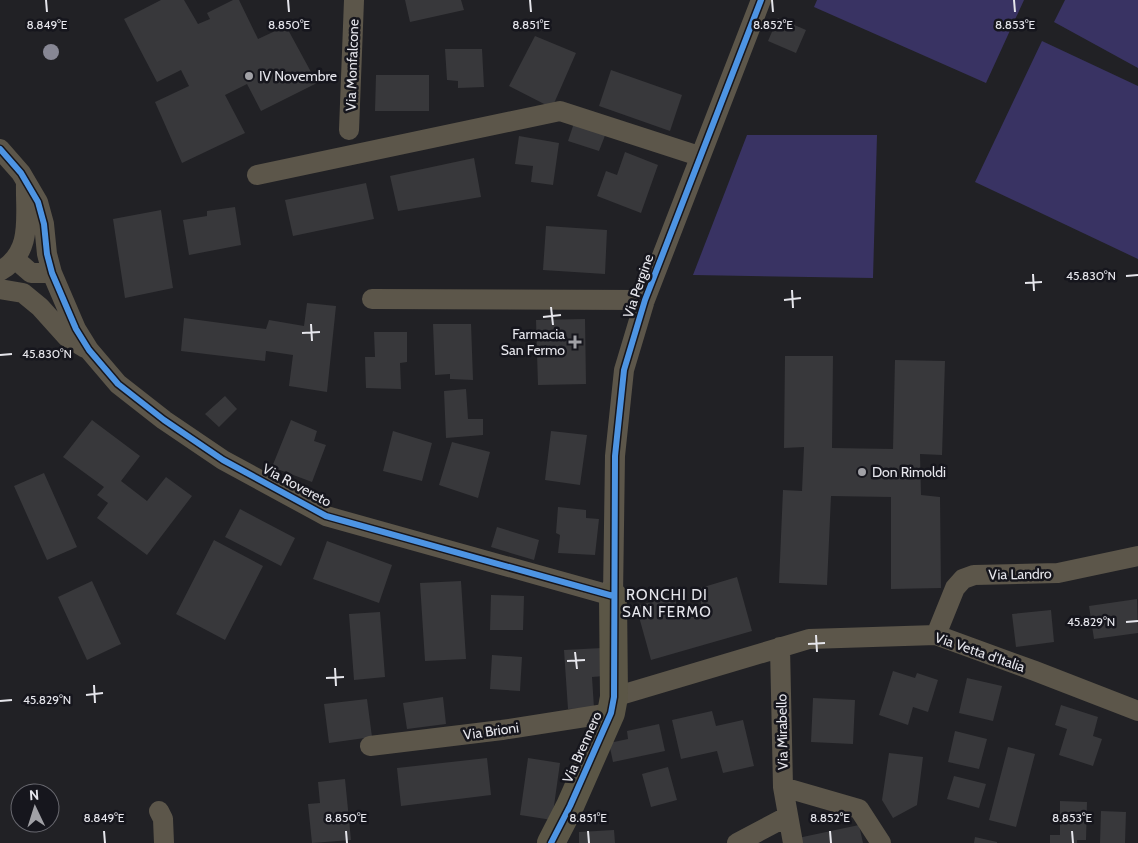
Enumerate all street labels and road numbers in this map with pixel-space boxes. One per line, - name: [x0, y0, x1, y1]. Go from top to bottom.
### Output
- street label: Via Monfalcone: [341, 19, 363, 111]
- street label: Via Pergine: [619, 252, 657, 320]
- street label: Via Rovereto: [259, 459, 335, 511]
- street label: Via Landro: [988, 564, 1052, 584]
- street label: Via Vetta d'Italia: [933, 628, 1028, 676]
- street label: Via Mirabello: [772, 693, 792, 770]
- street label: Via Brennero: [558, 708, 606, 786]
- street label: Via Brioni: [462, 718, 520, 744]

